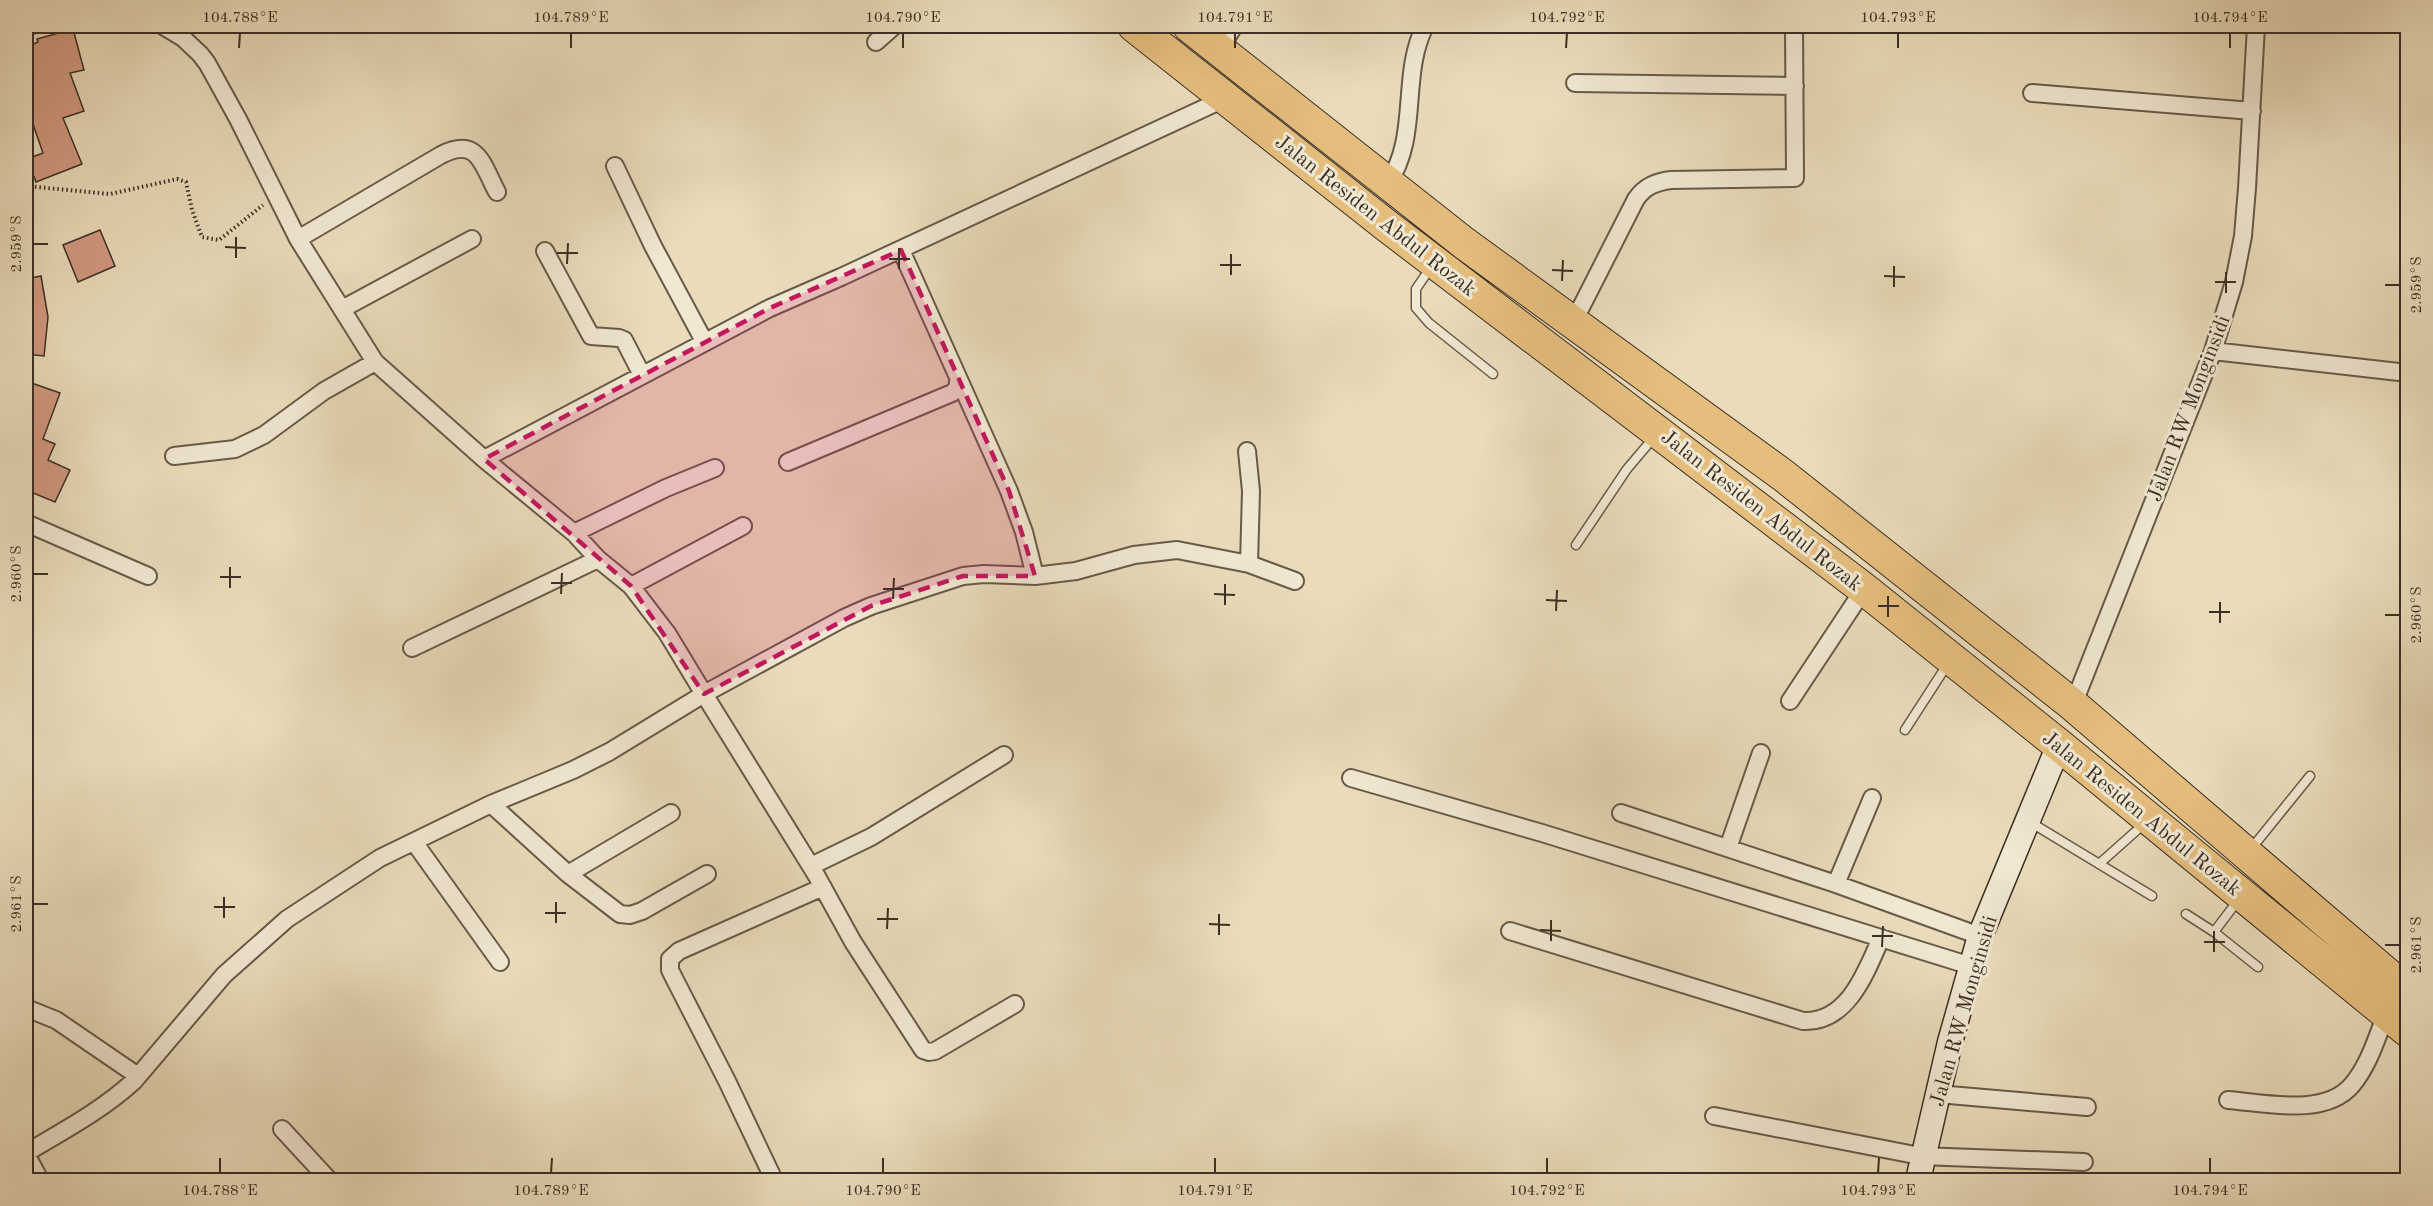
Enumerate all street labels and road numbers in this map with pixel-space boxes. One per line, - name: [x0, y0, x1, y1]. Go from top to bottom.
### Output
- street label: Jalan Residen Abdul Rozak: [1271, 131, 1480, 301]
- street label: Jalan RW Monginsidi: [2144, 313, 2235, 504]
- street label: Jalan Residen Abdul Rozak: [1657, 426, 1866, 596]
- street label: Jalan Residen Abdul Rozak: [2038, 728, 2244, 901]
- street label: Jalan RW Monginsidi: [1927, 914, 2002, 1109]

